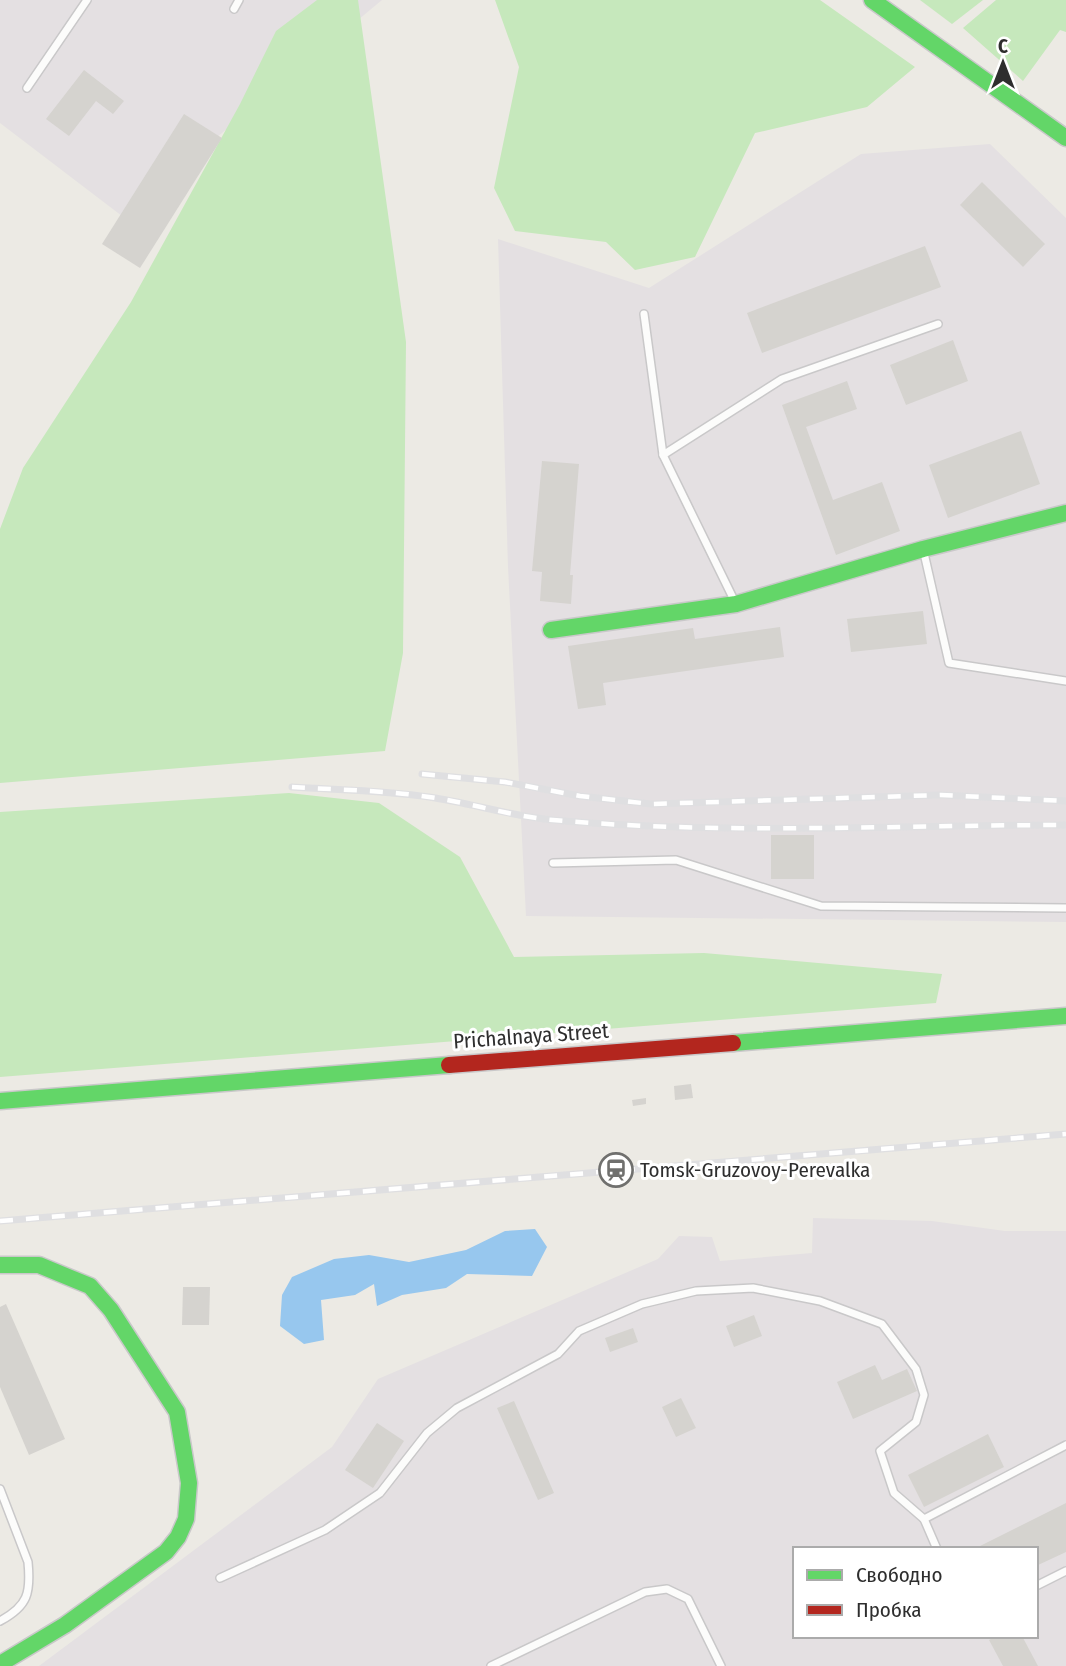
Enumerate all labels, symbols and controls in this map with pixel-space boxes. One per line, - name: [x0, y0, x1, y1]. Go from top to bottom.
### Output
- north arrow: [968, 28, 1038, 98]
- text: С: [998, 35, 1008, 58]
- street label: Prichalnaya Street: [452, 1018, 610, 1054]
- station icon: Tomsk-Gruzovoy-Perevalka: [597, 1151, 635, 1189]
- place label: Tomsk-Gruzovoy-Perevalka: [640, 1157, 870, 1183]
- legend: [793, 1547, 1038, 1638]
- text: Свободно: [856, 1562, 942, 1588]
- text: Пробка: [856, 1597, 922, 1623]

